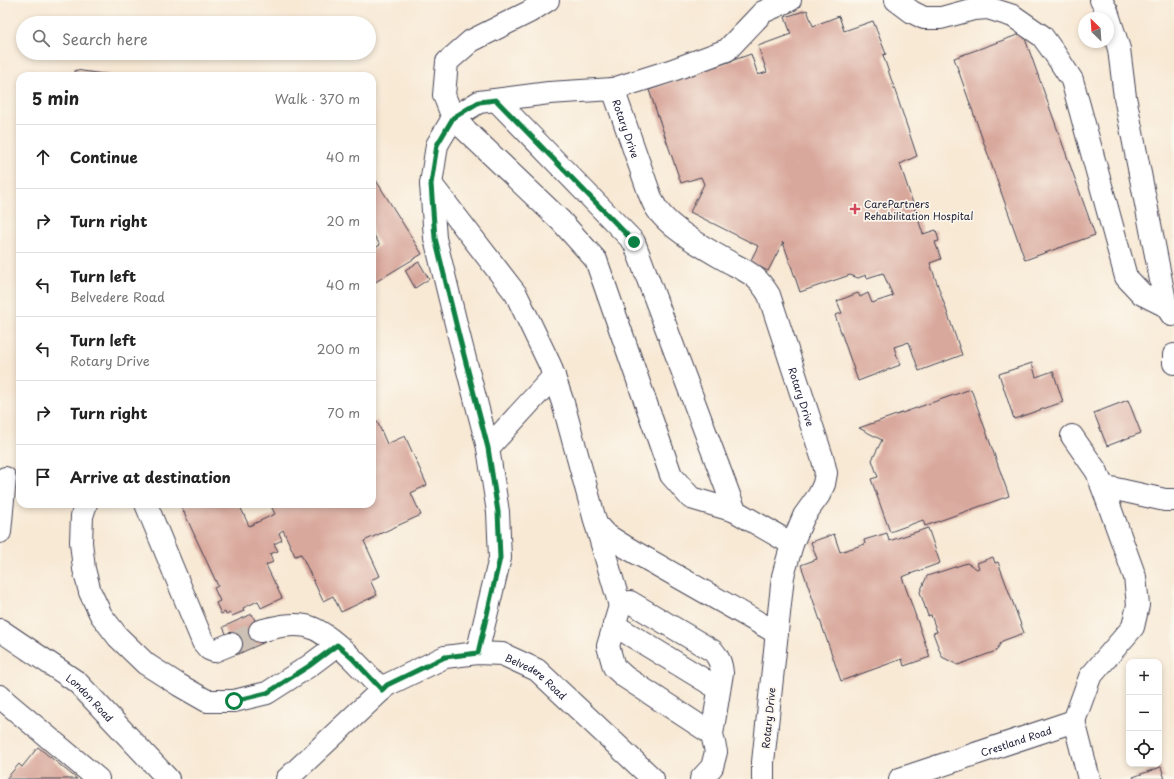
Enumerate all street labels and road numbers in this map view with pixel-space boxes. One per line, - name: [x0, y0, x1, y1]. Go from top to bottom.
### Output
- street label: Rotary Drive: [610, 97, 644, 160]
- street label: Rotary Drive: [786, 365, 819, 428]
- street label: Belvedere Road: [503, 649, 571, 702]
- street label: London Road: [64, 670, 118, 725]
- street label: Rotary Drive: [757, 687, 779, 749]
- street label: Crestland Road: [978, 722, 1053, 759]

